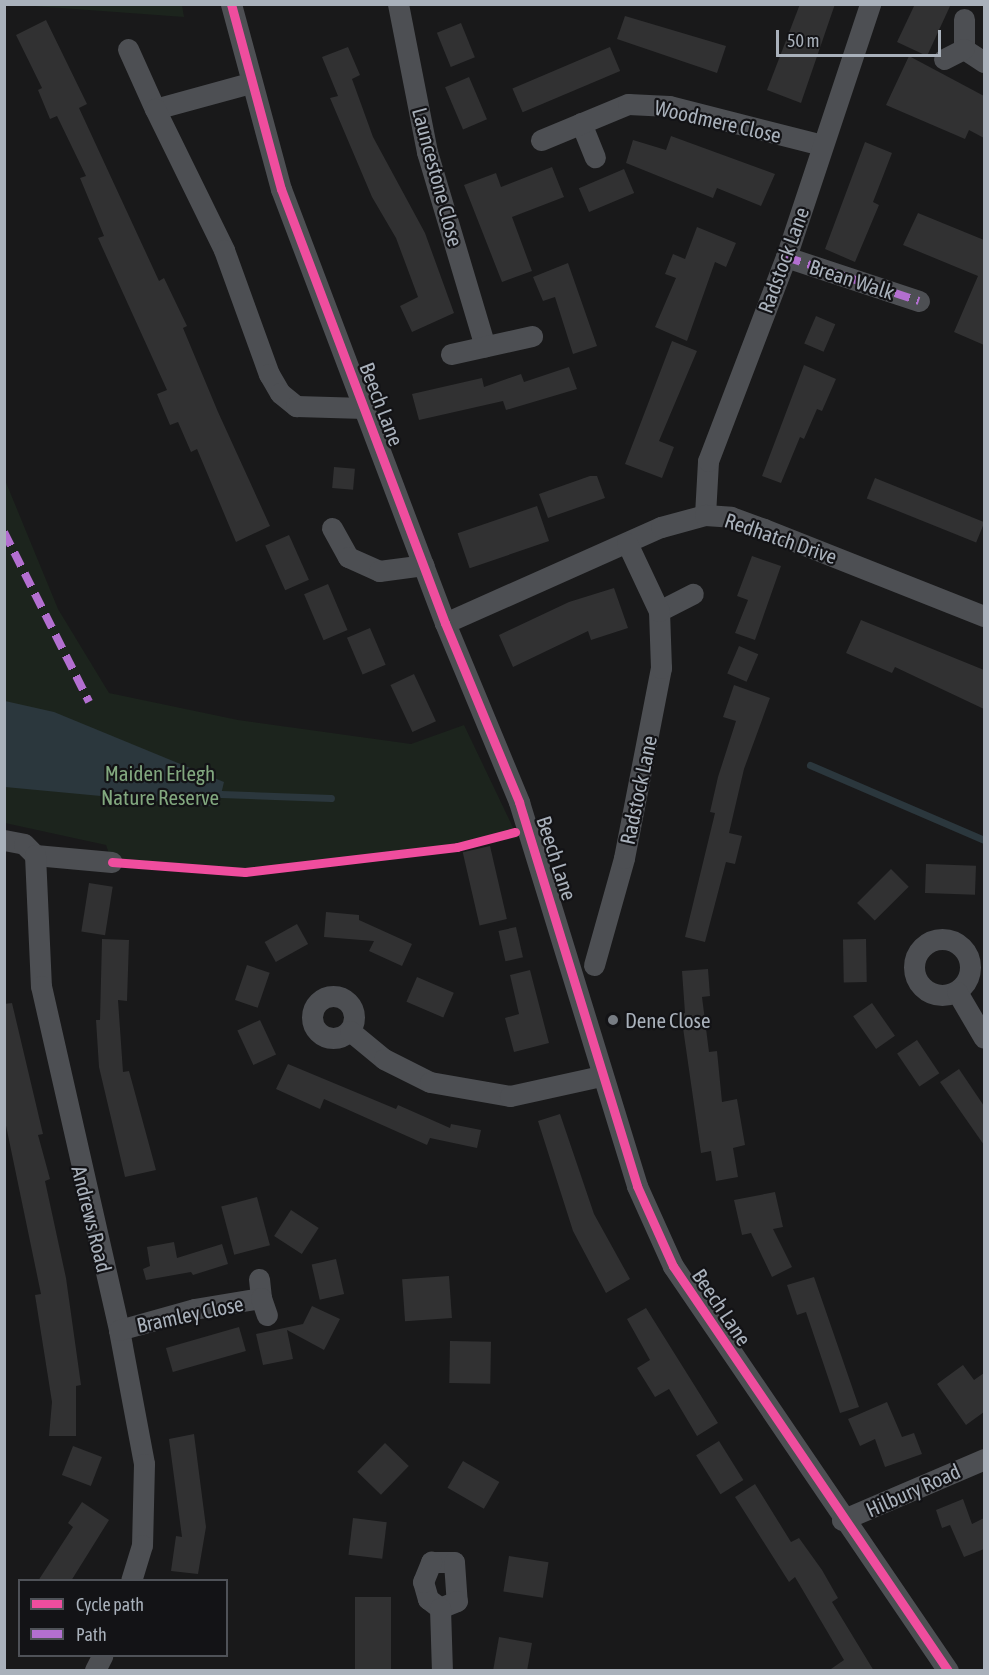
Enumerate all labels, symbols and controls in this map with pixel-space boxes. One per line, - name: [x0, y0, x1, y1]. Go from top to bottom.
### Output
- scale bar: [779, 18, 944, 56]
- text: 50 m: [787, 30, 819, 51]
- street label: Woodmere Close: [652, 94, 784, 148]
- street label: Launcestone Close: [407, 105, 469, 249]
- street label: Radstock Lane: [752, 204, 814, 316]
- street label: Brean Walk: [806, 253, 898, 305]
- street label: Beech Lane: [355, 359, 409, 449]
- street label: Redhatch Drive: [721, 507, 841, 569]
- street label: Radstock Lane: [614, 733, 662, 847]
- park label: Maiden Erlegh Nature Reserve: [101, 760, 219, 810]
- street label: Beech Lane: [532, 813, 582, 903]
- place label: Dene Close: [625, 1007, 711, 1033]
- marker: Dene Close: [606, 1013, 620, 1027]
- street label: Andrews Road: [67, 1163, 117, 1275]
- street label: Beech Lane: [687, 1264, 757, 1350]
- street label: Bramley Close: [134, 1290, 246, 1338]
- street label: Hilbury Road: [862, 1458, 964, 1522]
- legend: [18, 1579, 228, 1657]
- text: Cycle path: [76, 1594, 144, 1615]
- text: Path: [76, 1624, 107, 1645]

